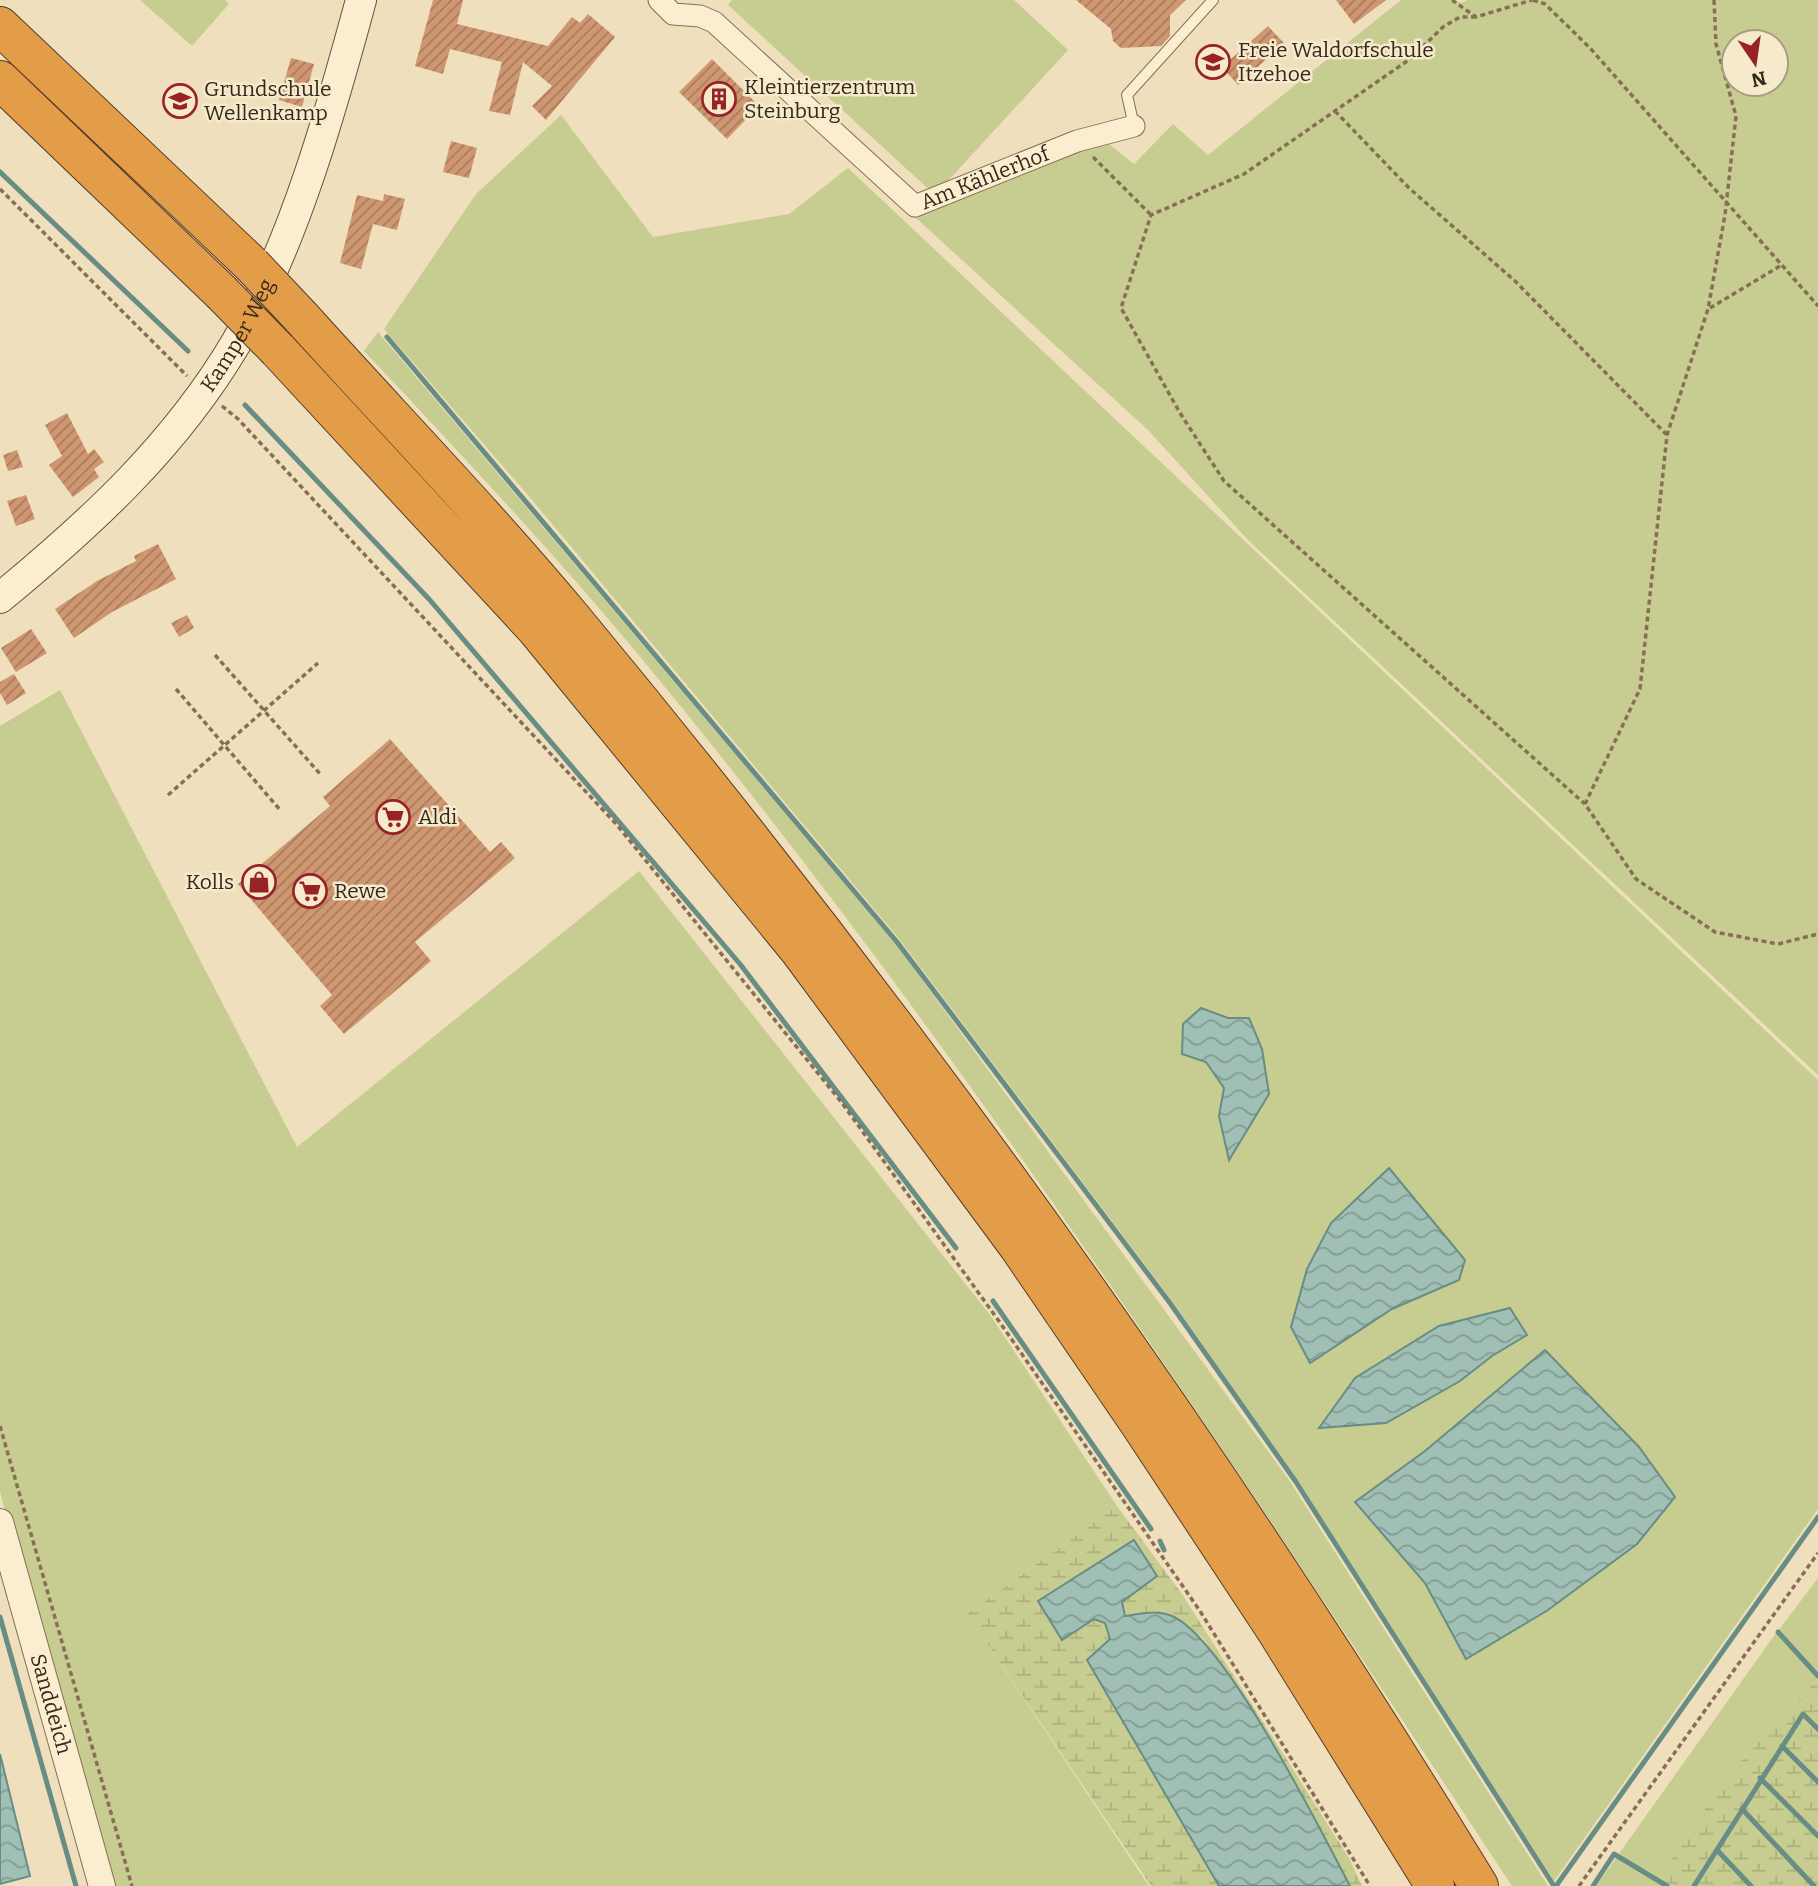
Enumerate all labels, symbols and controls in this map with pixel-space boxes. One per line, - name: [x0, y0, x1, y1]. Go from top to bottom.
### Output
- north arrow: [1720, 28, 1790, 98]
- place label: Freie Waldorfschule Itzehoe: [1238, 37, 1434, 87]
- school or university icon: Freie Waldorfschule Itzehoe: [1194, 43, 1232, 81]
- text: N: [1749, 66, 1768, 92]
- place label: Kleintierzentrum Steinburg: [744, 74, 915, 124]
- place label: Grundschule Wellenkamp: [204, 76, 331, 126]
- building icon: Kleintierzentrum Steinburg: [700, 80, 738, 118]
- school or university icon: Grundschule Wellenkamp: [161, 82, 199, 120]
- street label: Am Kählerhof: [917, 140, 1055, 215]
- street label: Kamper Weg: [195, 274, 280, 397]
- supermarket icon: Aldi: [374, 798, 412, 836]
- place label: Aldi: [418, 804, 457, 830]
- shop icon: Kolls: [240, 863, 278, 901]
- place label: Kolls: [186, 869, 234, 895]
- supermarket icon: Rewe: [291, 872, 329, 910]
- place label: Rewe: [334, 878, 386, 904]
- street label: Sanddeich: [25, 1651, 77, 1757]

